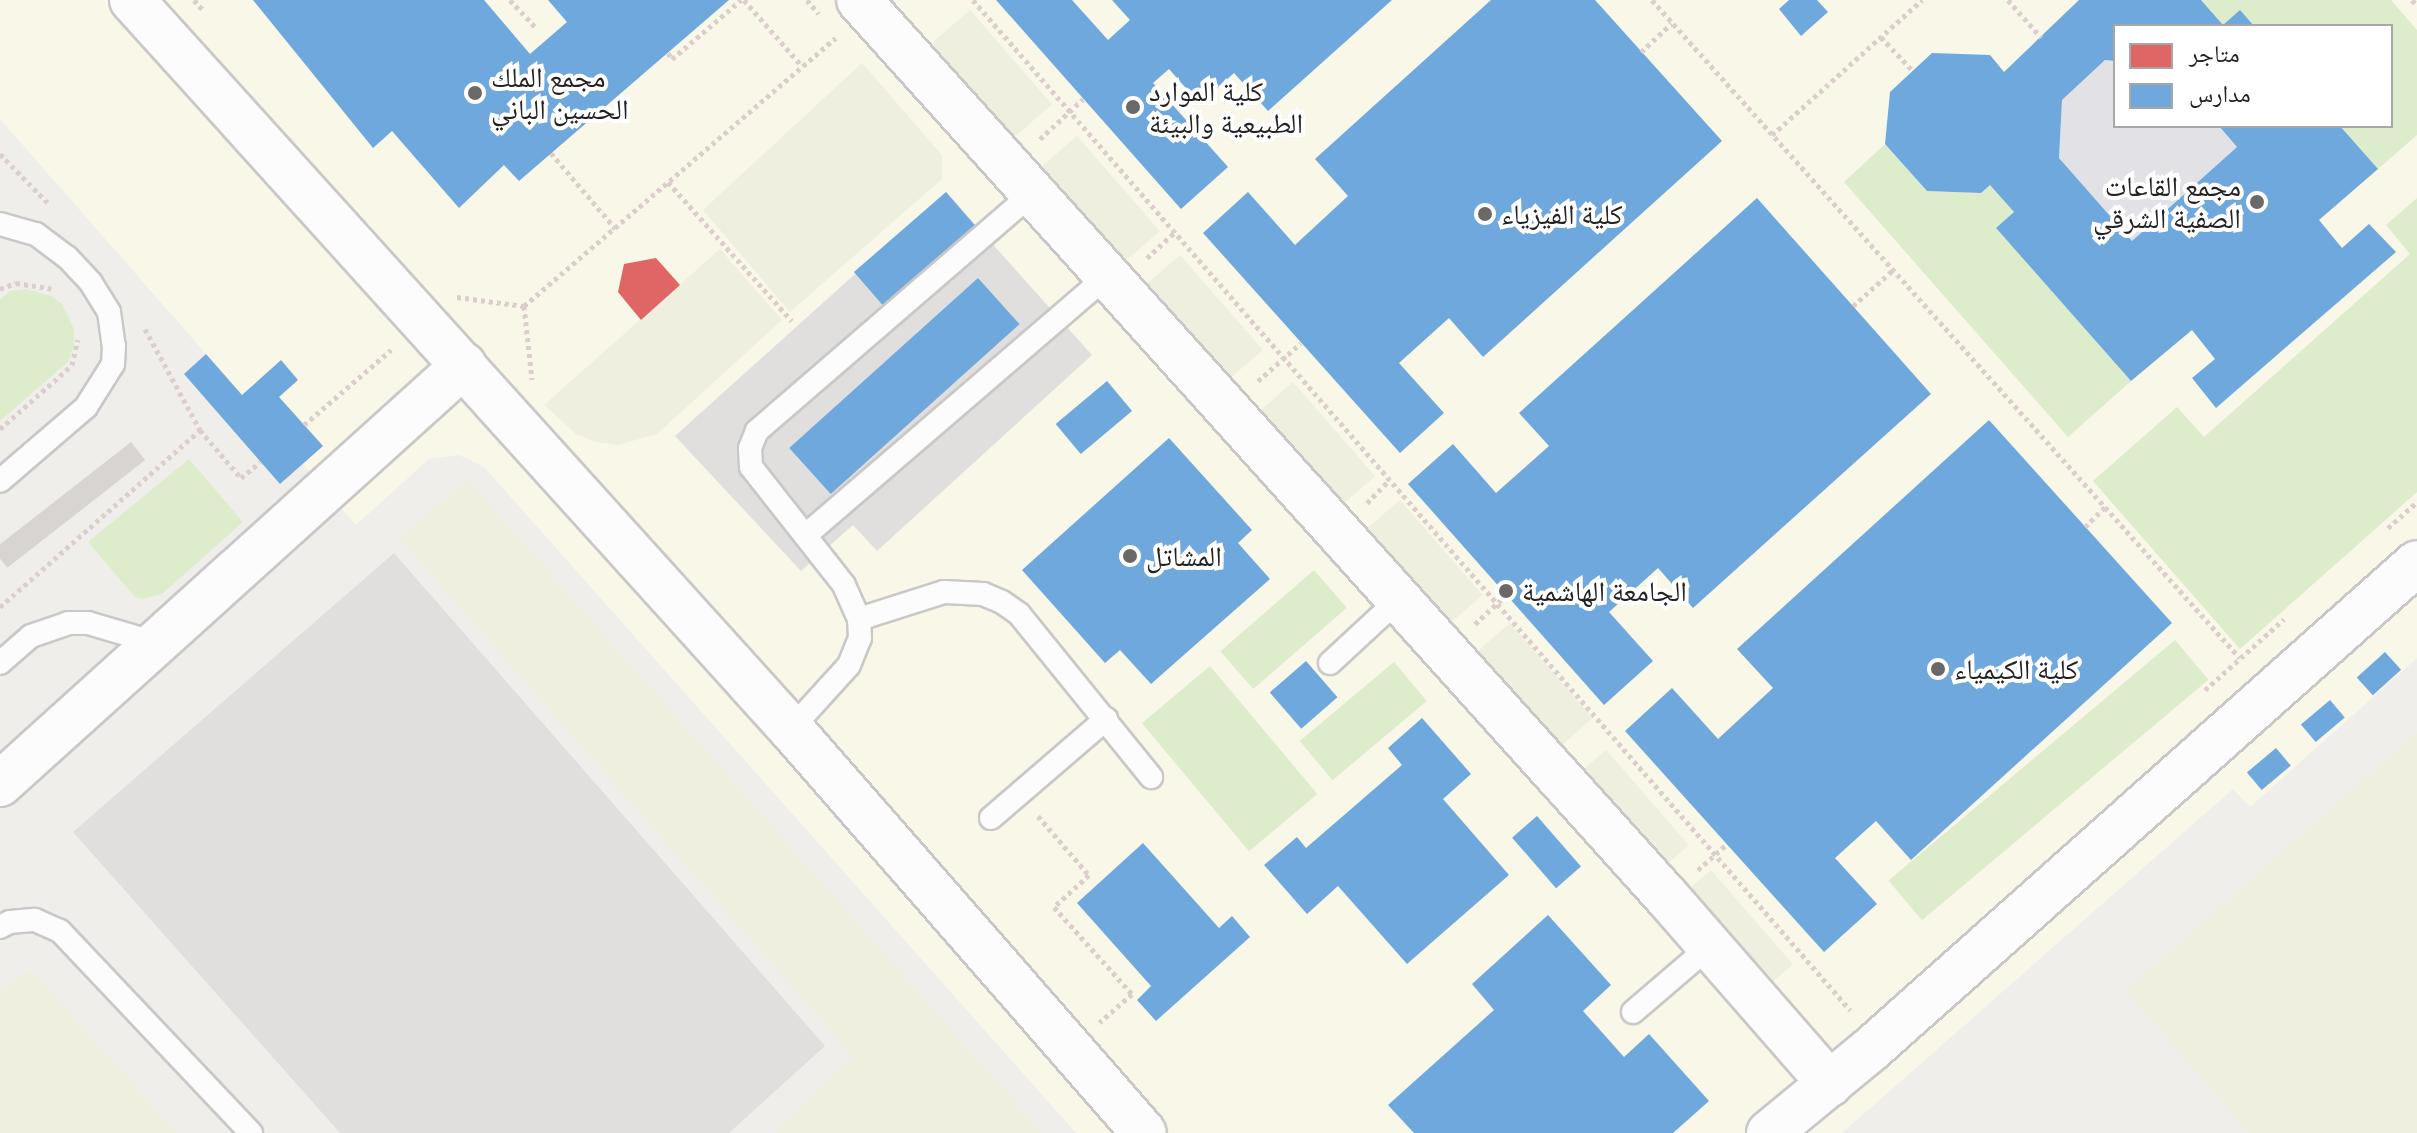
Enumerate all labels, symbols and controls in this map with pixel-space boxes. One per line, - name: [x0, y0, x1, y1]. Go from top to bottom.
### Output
- legend: [2113, 24, 2393, 128]
- text: متاجر: [2189, 37, 2240, 69]
- place label: مجمع الملك الحسين الباني: [491, 60, 629, 126]
- place label: كلية الموارد الطبيعية والبيئة: [1149, 74, 1303, 140]
- text: مدارس: [2189, 77, 2251, 109]
- marker: مجمع الملك الحسين الباني: [466, 84, 484, 102]
- marker: كلية الموارد الطبيعية والبيئة: [1124, 98, 1142, 116]
- place label: مجمع القاعات الصفية الشرقي: [2093, 169, 2241, 235]
- marker: مجمع القاعات الصفية الشرقي: [2248, 193, 2266, 211]
- place label: كلية الفيزياء: [1501, 197, 1623, 231]
- marker: كلية الفيزياء: [1476, 205, 1494, 223]
- place label: المشاتل: [1146, 539, 1222, 573]
- marker: المشاتل: [1121, 547, 1139, 565]
- place label: الجامعة الهاشمية: [1522, 574, 1687, 608]
- marker: الجامعة الهاشمية: [1497, 582, 1515, 600]
- place label: كلية الكيمياء: [1954, 652, 2078, 686]
- marker: كلية الكيمياء: [1929, 660, 1947, 678]

